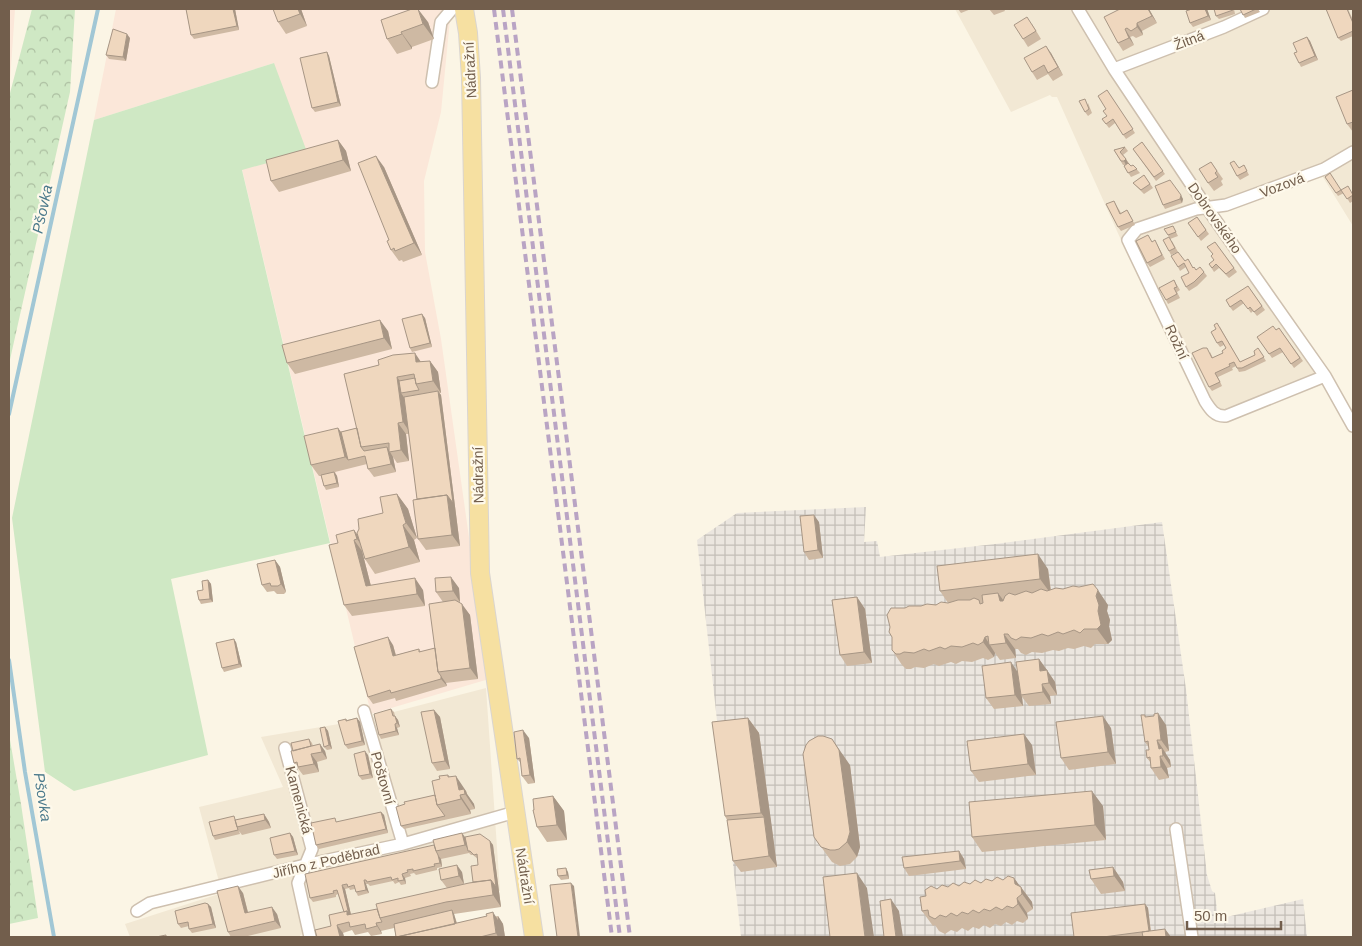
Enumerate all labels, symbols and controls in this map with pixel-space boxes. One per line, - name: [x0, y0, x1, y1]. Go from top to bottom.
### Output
- street label: Žitná: [1172, 27, 1207, 53]
- street label: Nádražní: [461, 41, 479, 99]
- street label: Vozová: [1258, 169, 1306, 201]
- street label: Dobrovského: [1185, 180, 1245, 257]
- water label: Pšovka: [29, 183, 55, 235]
- street label: Rožní: [1162, 322, 1192, 362]
- street label: Nádražní: [470, 446, 486, 504]
- street label: Poštovní: [368, 750, 398, 806]
- street label: Kamenická: [282, 764, 316, 836]
- water label: Pšovka: [31, 771, 55, 823]
- street label: Jiřího z Poděbrad: [271, 841, 381, 881]
- street label: Nádražní: [513, 847, 537, 905]
- scale bar: [1187, 898, 1281, 930]
- text: 50 m: [1194, 907, 1227, 924]

